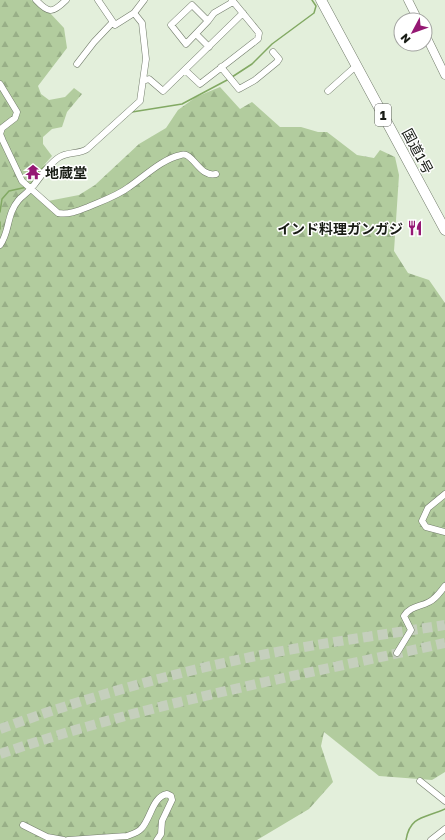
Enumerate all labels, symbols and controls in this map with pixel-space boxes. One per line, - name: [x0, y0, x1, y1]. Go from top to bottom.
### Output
- north arrow: [393, 12, 433, 52]
- text: N: [397, 31, 413, 46]
- road number: 1: [375, 104, 391, 126]
- street label: 国道1号: [399, 125, 437, 177]
- temple icon: 地蔵堂: [24, 163, 42, 181]
- place label: 地蔵堂: [45, 164, 87, 181]
- restaurant icon: インド料理ガンガジ: [406, 219, 424, 237]
- place label: インド料理ガンガジ: [277, 220, 403, 237]

